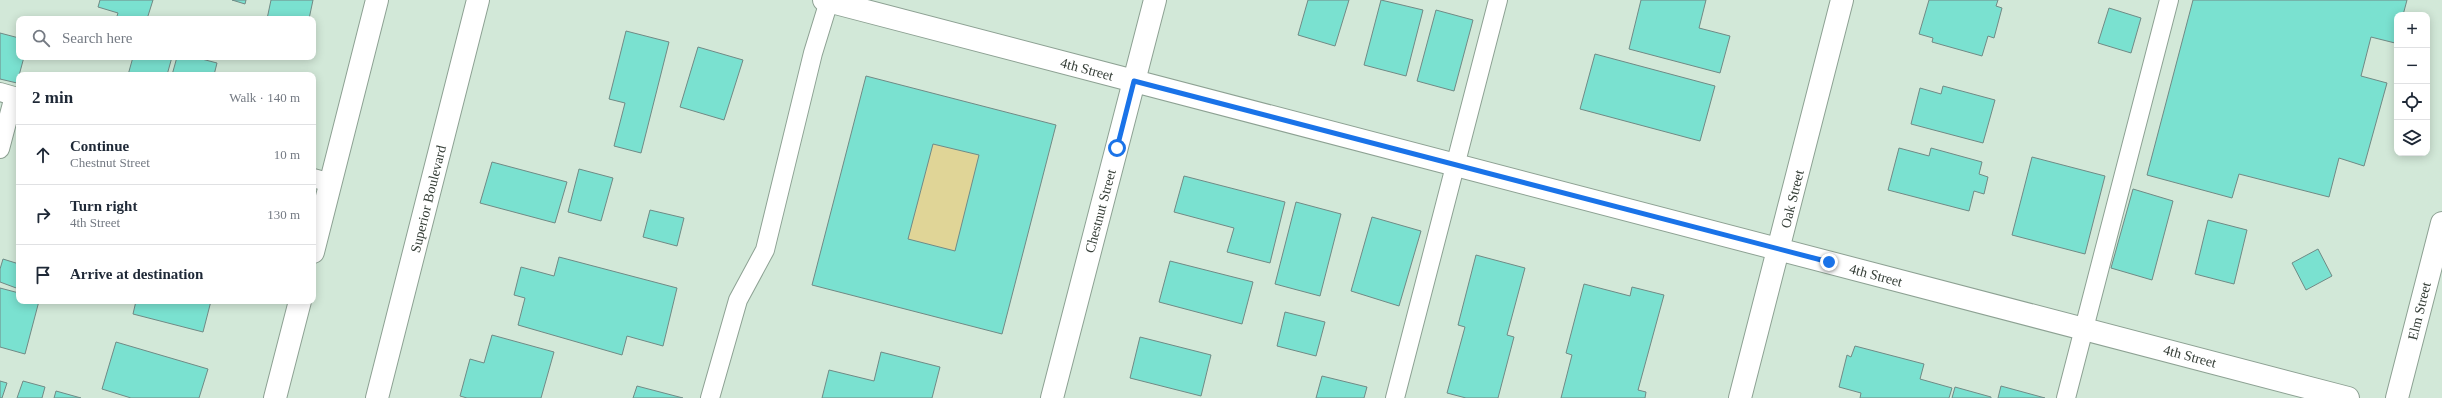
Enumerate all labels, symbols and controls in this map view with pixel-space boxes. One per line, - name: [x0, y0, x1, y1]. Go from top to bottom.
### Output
- map controls: [2394, 12, 2430, 156]
- button: +: [2394, 12, 2430, 48]
- search box: [16, 16, 316, 60]
- icon: search: [30, 27, 52, 49]
- text: Search here: [62, 30, 132, 46]
- button: −: [2394, 48, 2430, 84]
- street label: 4th Street: [1059, 55, 1115, 84]
- button: locate: [2394, 84, 2430, 120]
- text: 2 min: [32, 88, 73, 107]
- text: Walk · 140 m: [229, 90, 300, 105]
- button: layers: [2394, 120, 2430, 156]
- text: Continue: [70, 138, 129, 154]
- route start: [1108, 139, 1126, 157]
- icon: ahead: [32, 144, 54, 166]
- street label: Superior Boulevard: [408, 144, 449, 254]
- text: 10 m: [274, 147, 300, 162]
- text: Chestnut Street: [70, 155, 150, 170]
- street label: Chestnut Street: [1082, 168, 1119, 255]
- street label: Oak Street: [1778, 168, 1807, 230]
- text: Turn right: [70, 198, 137, 214]
- icon: right: [32, 204, 54, 226]
- text: 130 m: [267, 207, 300, 222]
- text: 4th Street: [70, 215, 120, 230]
- route end: [1820, 253, 1838, 271]
- street label: 4th Street: [1848, 261, 1904, 290]
- icon: arrive: [32, 264, 54, 286]
- text: Arrive at destination: [70, 266, 203, 282]
- street label: Elm Street: [2405, 280, 2434, 342]
- street label: 4th Street: [2162, 342, 2218, 371]

